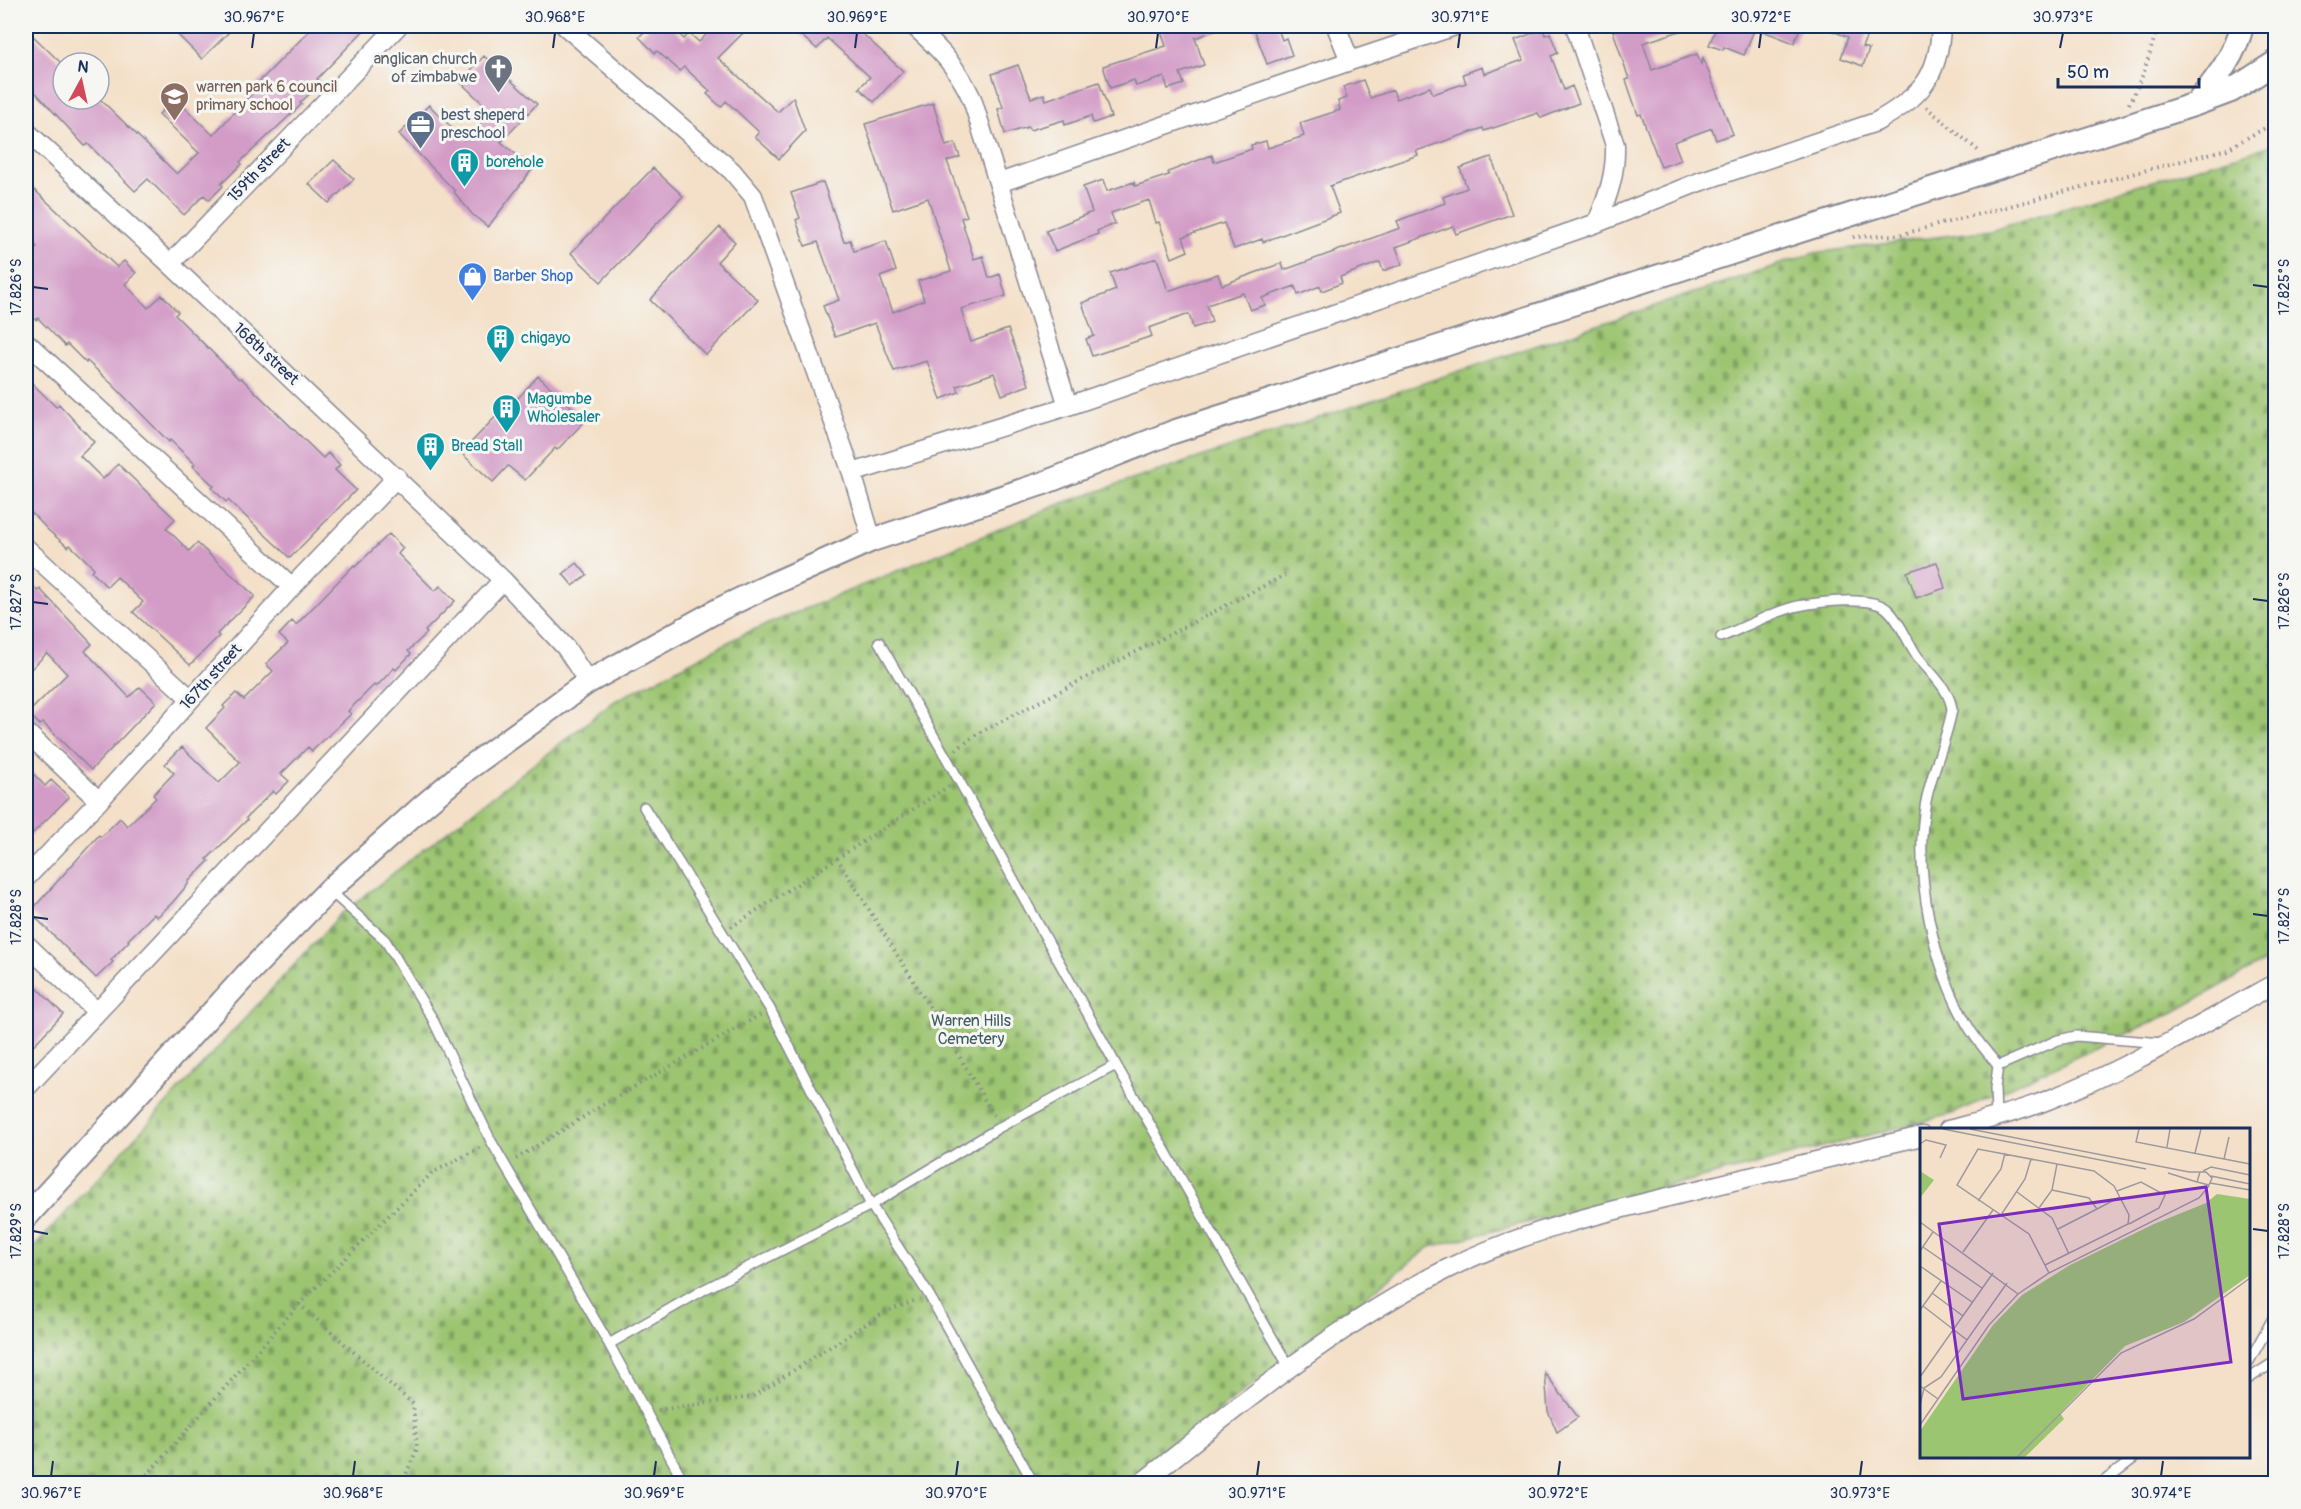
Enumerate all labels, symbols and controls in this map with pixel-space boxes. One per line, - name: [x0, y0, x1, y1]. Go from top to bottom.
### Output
- text: 30.967°E: [224, 8, 284, 27]
- text: 30.968°E: [525, 8, 585, 27]
- text: 30.969°E: [827, 8, 887, 27]
- text: 30.970°E: [1127, 8, 1189, 27]
- text: 30.971°E: [1431, 8, 1489, 27]
- text: 30.972°E: [1731, 8, 1791, 27]
- text: 30.973°E: [2033, 8, 2093, 27]
- place label: anglican church of zimbabwe: [374, 49, 477, 87]
- north arrow: [51, 51, 111, 111]
- scale bar: [2058, 51, 2199, 89]
- church icon: anglican church of zimbabwe: [482, 52, 514, 94]
- text: N: [76, 56, 90, 78]
- text: 50 m: [2067, 61, 2109, 84]
- place label: warren park 6 council primary school: [196, 77, 338, 115]
- school or university icon: warren park 6 council primary school: [159, 80, 191, 122]
- place label: best sheperd preschool: [441, 105, 525, 143]
- office icon: best sheperd preschool: [404, 108, 436, 150]
- street label: 159th street: [223, 133, 295, 206]
- building icon: borehole: [449, 146, 481, 188]
- place label: borehole: [486, 152, 544, 172]
- text: 17.826°S: [7, 258, 26, 316]
- text: 17.825°S: [2275, 259, 2294, 315]
- shop icon: Barber Shop: [456, 260, 488, 302]
- place label: Barber Shop: [493, 266, 573, 286]
- street label: 168th street: [229, 319, 303, 390]
- building icon: chigayo: [484, 322, 516, 364]
- place label: chigayo: [521, 328, 571, 348]
- place label: Magumbe Wholesaler: [527, 389, 601, 427]
- building icon: Magumbe Wholesaler: [490, 392, 522, 434]
- building icon: Bread Stall: [414, 430, 446, 472]
- place label: Bread Stall: [451, 436, 523, 456]
- text: 17.826°S: [2275, 572, 2294, 630]
- text: 17.827°S: [7, 574, 26, 630]
- street label: 167th street: [176, 639, 246, 714]
- text: 17.827°S: [2275, 888, 2294, 944]
- text: 17.828°S: [7, 889, 26, 945]
- park label: Warren Hills Cemetery: [931, 1011, 1011, 1049]
- inset map: [1920, 1128, 2250, 1458]
- text: 17.829°S: [7, 1203, 26, 1259]
- text: 17.828°S: [2275, 1203, 2294, 1259]
- text: 30.967°E: [21, 1484, 81, 1503]
- text: 30.968°E: [323, 1484, 383, 1503]
- text: 30.969°E: [624, 1484, 684, 1503]
- text: 30.970°E: [925, 1484, 987, 1503]
- text: 30.971°E: [1228, 1484, 1286, 1503]
- text: 30.972°E: [1528, 1484, 1588, 1503]
- text: 30.973°E: [1830, 1484, 1890, 1503]
- text: 30.974°E: [2131, 1484, 2192, 1503]

